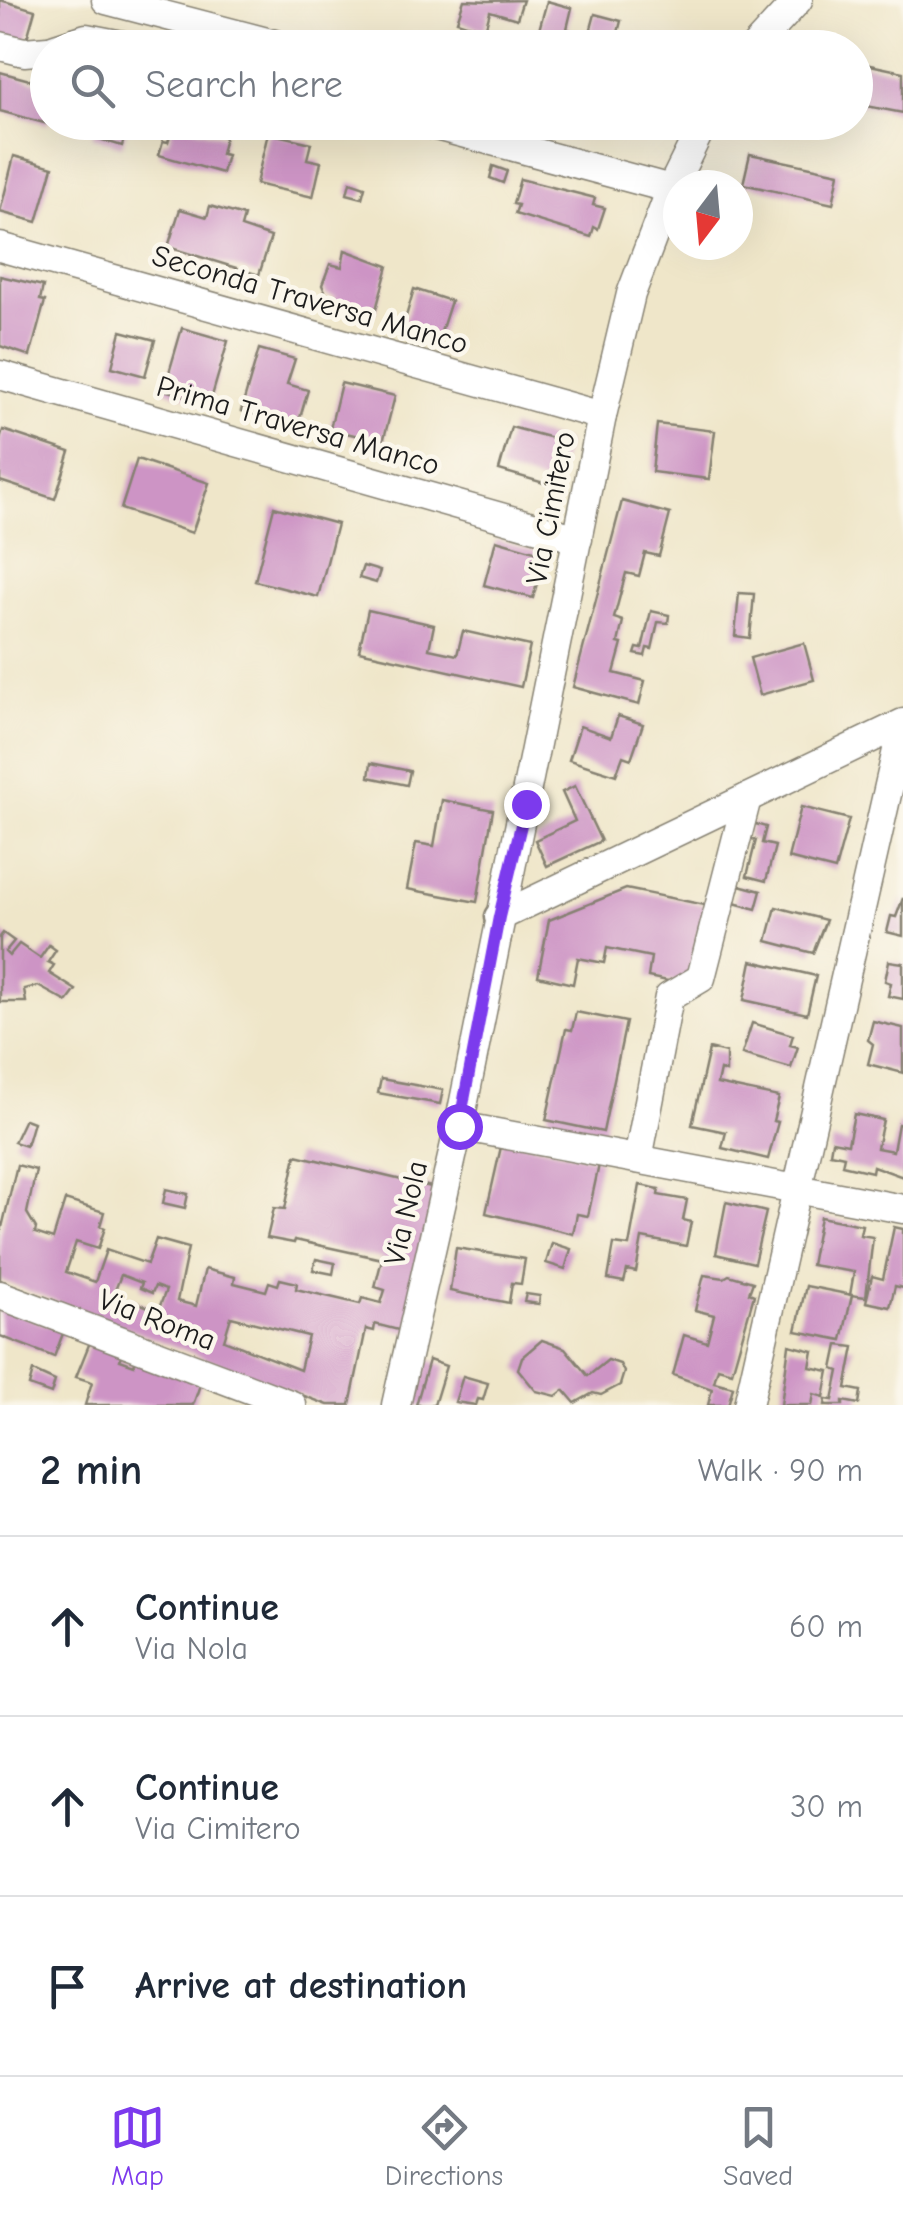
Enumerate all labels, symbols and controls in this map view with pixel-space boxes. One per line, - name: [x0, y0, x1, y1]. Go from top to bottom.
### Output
- search box: [30, 30, 873, 140]
- icon: search: [65, 58, 120, 113]
- text: Search here: [145, 63, 343, 107]
- north arrow: [663, 170, 753, 260]
- street label: Seconda Traversa Manco: [148, 238, 472, 362]
- street label: Prima Traversa Manco: [153, 369, 443, 483]
- street label: Via Cimitero: [519, 428, 583, 588]
- route end: [504, 782, 550, 828]
- route start: [437, 1104, 483, 1150]
- street label: Via Nola: [377, 1157, 435, 1269]
- street label: Via Roma: [94, 1282, 220, 1358]
- text: 2 min: [40, 1446, 142, 1495]
- text: Walk · 90 m: [698, 1452, 863, 1489]
- text: Continue: [135, 1586, 279, 1630]
- icon: ahead: [40, 1599, 95, 1654]
- text: 60 m: [789, 1608, 863, 1645]
- text: Via Nola: [135, 1630, 248, 1667]
- text: Continue: [135, 1766, 279, 1810]
- icon: ahead: [40, 1779, 95, 1834]
- text: 30 m: [790, 1788, 863, 1825]
- text: Via Cimitero: [135, 1810, 301, 1847]
- icon: arrive: [40, 1959, 95, 2014]
- text: Arrive at destination: [135, 1964, 467, 2008]
- tab: Map: [110, 2100, 165, 2192]
- tab: Directions: [385, 2100, 503, 2192]
- tab: Saved: [723, 2100, 793, 2192]

